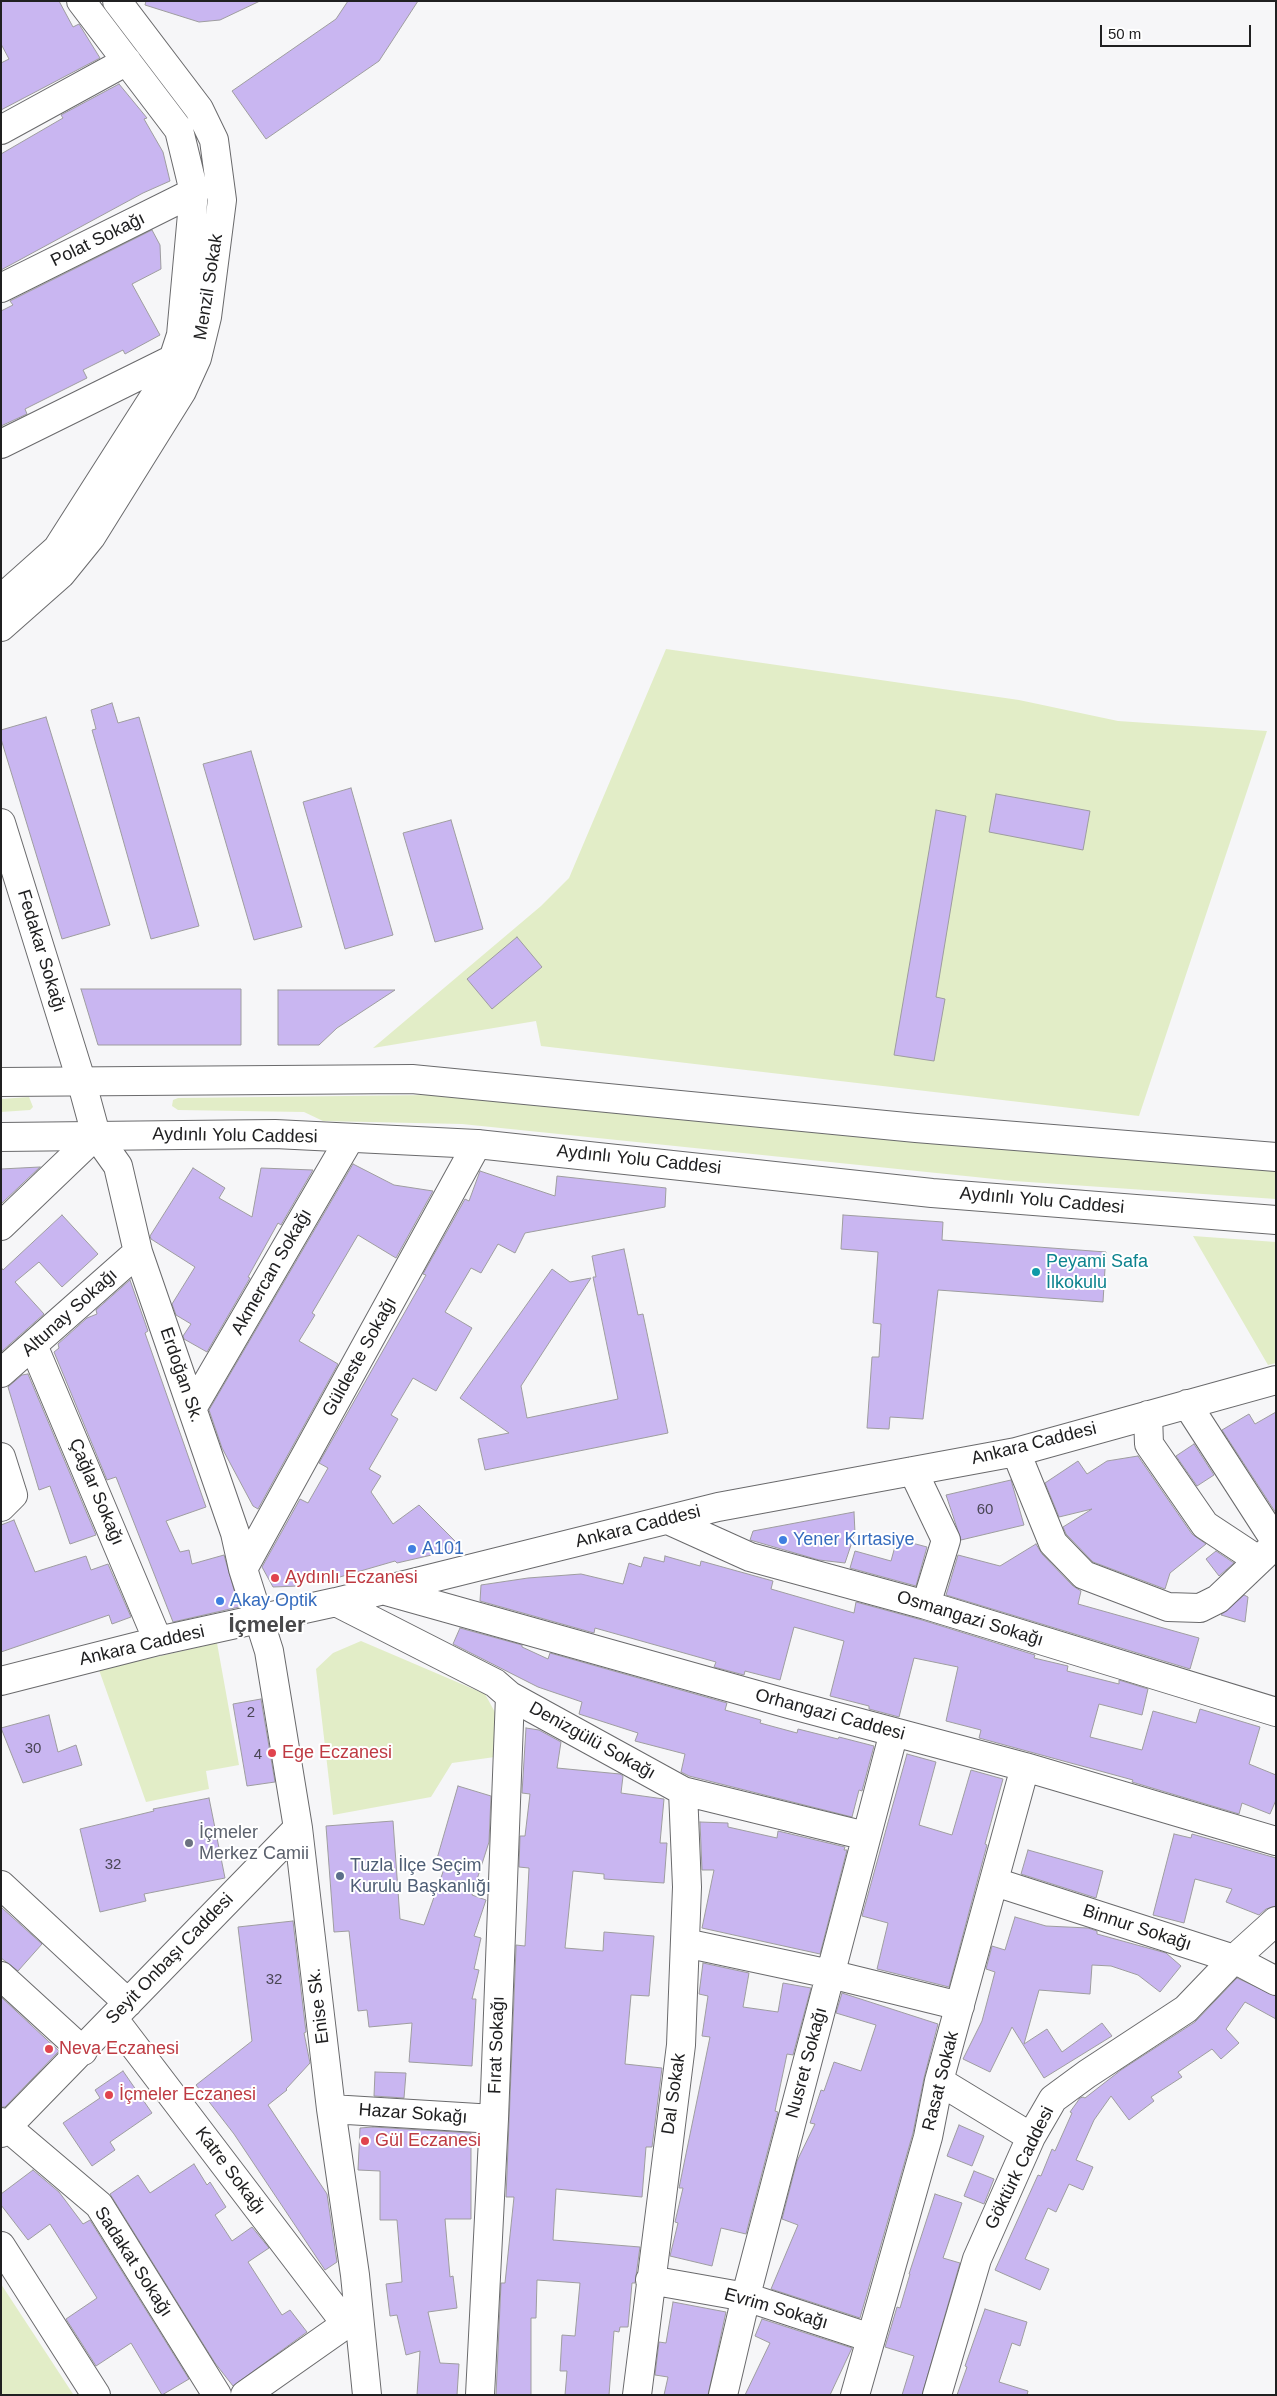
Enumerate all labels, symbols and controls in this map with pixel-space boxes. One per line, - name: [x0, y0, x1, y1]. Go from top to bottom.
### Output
- scale bar: [1102, 15, 1253, 47]
- text: 50 m: [1108, 25, 1141, 42]
- street label: Polat Sokağı: [47, 208, 149, 272]
- street label: Menzil Sokak: [190, 232, 228, 342]
- street label: Fedakar Sokağı: [12, 887, 70, 1015]
- street label: Aydınlı Yolu Caddesi: [152, 1124, 318, 1148]
- street label: Aydınlı Yolu Caddesi: [556, 1141, 722, 1179]
- street label: Aydınlı Yolu Caddesi: [959, 1183, 1125, 1219]
- street label: Akmercan Sokağı: [227, 1205, 317, 1339]
- place label: Peyami Safa İlkokulu: [1046, 1251, 1148, 1294]
- street label: Altunay Sokağı: [18, 1264, 122, 1362]
- marker: Peyami Safa İlkokulu: [1030, 1266, 1042, 1278]
- street label: Güldeste Sokağı: [318, 1294, 402, 1420]
- street label: Erdoğan Sk.: [155, 1325, 207, 1425]
- street label: Ankara Caddesi: [969, 1418, 1099, 1470]
- street label: Çağlar Sokağı: [64, 1435, 128, 1549]
- street label: Ankara Caddesi: [573, 1501, 703, 1553]
- house number: 60: [977, 1501, 993, 1519]
- place label: Yener Kırtasiye: [793, 1529, 914, 1551]
- marker: Yener Kırtasiye: [777, 1534, 789, 1546]
- place label: A101: [422, 1538, 464, 1560]
- marker: A101: [406, 1543, 418, 1555]
- place label: Aydınlı Eczanesi: [285, 1567, 418, 1589]
- marker: Aydınlı Eczanesi: [269, 1572, 281, 1584]
- street label: Osmangazi Sokağı: [894, 1586, 1046, 1652]
- place label: Akay Optik: [230, 1590, 317, 1612]
- marker: Akay Optik: [214, 1595, 226, 1607]
- district label: İçmeler: [228, 1613, 306, 1639]
- street label: Ankara Caddesi: [77, 1621, 207, 1671]
- street label: Orhangazi Caddesi: [753, 1685, 907, 1745]
- street label: Denizgülü Sokağı: [525, 1697, 659, 1785]
- house number: 2: [247, 1704, 255, 1722]
- house number: 30: [25, 1740, 41, 1758]
- place label: Ege Eczanesi: [282, 1742, 392, 1764]
- house number: 4: [254, 1746, 262, 1764]
- marker: Ege Eczanesi: [266, 1747, 278, 1759]
- place label: İçmeler Merkez Camii: [199, 1822, 309, 1865]
- marker: İçmeler Merkez Camii: [183, 1837, 195, 1849]
- place label: Tuzla İlçe Seçim Kurulu Başkanlığı: [350, 1855, 491, 1898]
- house number: 32: [105, 1856, 121, 1874]
- marker: Tuzla İlçe Seçim Kurulu Başkanlığı: [334, 1870, 346, 1882]
- street label: Seyit Onbaşı Caddesi: [102, 1889, 238, 2029]
- street label: Binnur Sokağı: [1080, 1900, 1194, 1956]
- street label: Enise Sk.: [304, 1967, 334, 2045]
- house number: 32: [266, 1971, 282, 1989]
- street label: Fırat Sokağı: [484, 1996, 510, 2094]
- street label: Nusret Sokağı: [782, 2005, 832, 2121]
- street label: Rasat Sokak: [918, 2029, 964, 2133]
- place label: Neva Eczanesi: [59, 2038, 179, 2060]
- marker: Neva Eczanesi: [43, 2043, 55, 2055]
- street label: Dal Sokak: [658, 2052, 690, 2136]
- place label: İçmeler Eczanesi: [119, 2084, 256, 2106]
- marker: İçmeler Eczanesi: [103, 2089, 115, 2101]
- street label: Hazar Sokağı: [358, 2099, 468, 2129]
- street label: Göktürk Caddesi: [981, 2103, 1059, 2233]
- street label: Katre Sokağı: [190, 2123, 270, 2219]
- place label: Gül Eczanesi: [375, 2130, 481, 2152]
- marker: Gül Eczanesi: [359, 2135, 371, 2147]
- street label: Sadakat Sokağı: [89, 2203, 177, 2321]
- street label: Evrim Sokağı: [722, 2284, 830, 2334]

